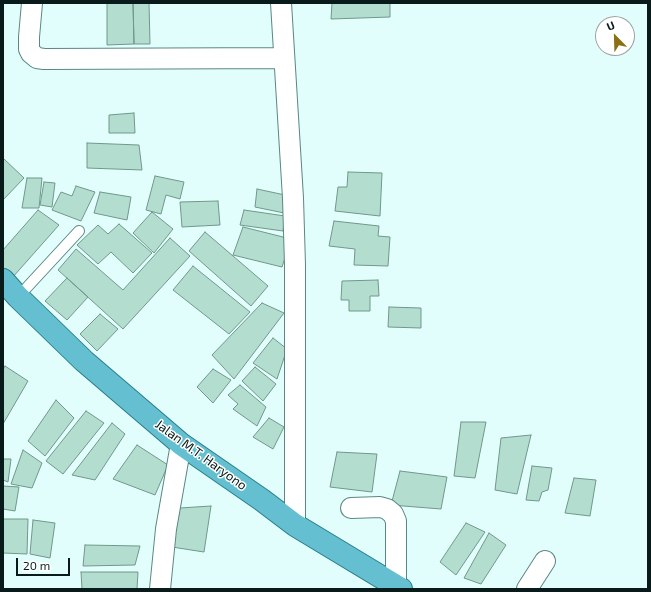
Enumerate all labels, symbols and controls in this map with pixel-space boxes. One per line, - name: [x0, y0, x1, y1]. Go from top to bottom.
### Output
- north arrow: [595, 16, 635, 56]
- text: U: [604, 18, 617, 33]
- street label: Jalan M.T. Haryono: [152, 417, 250, 493]
- scale bar: [18, 550, 72, 576]
- text: 20 m: [23, 558, 50, 572]

